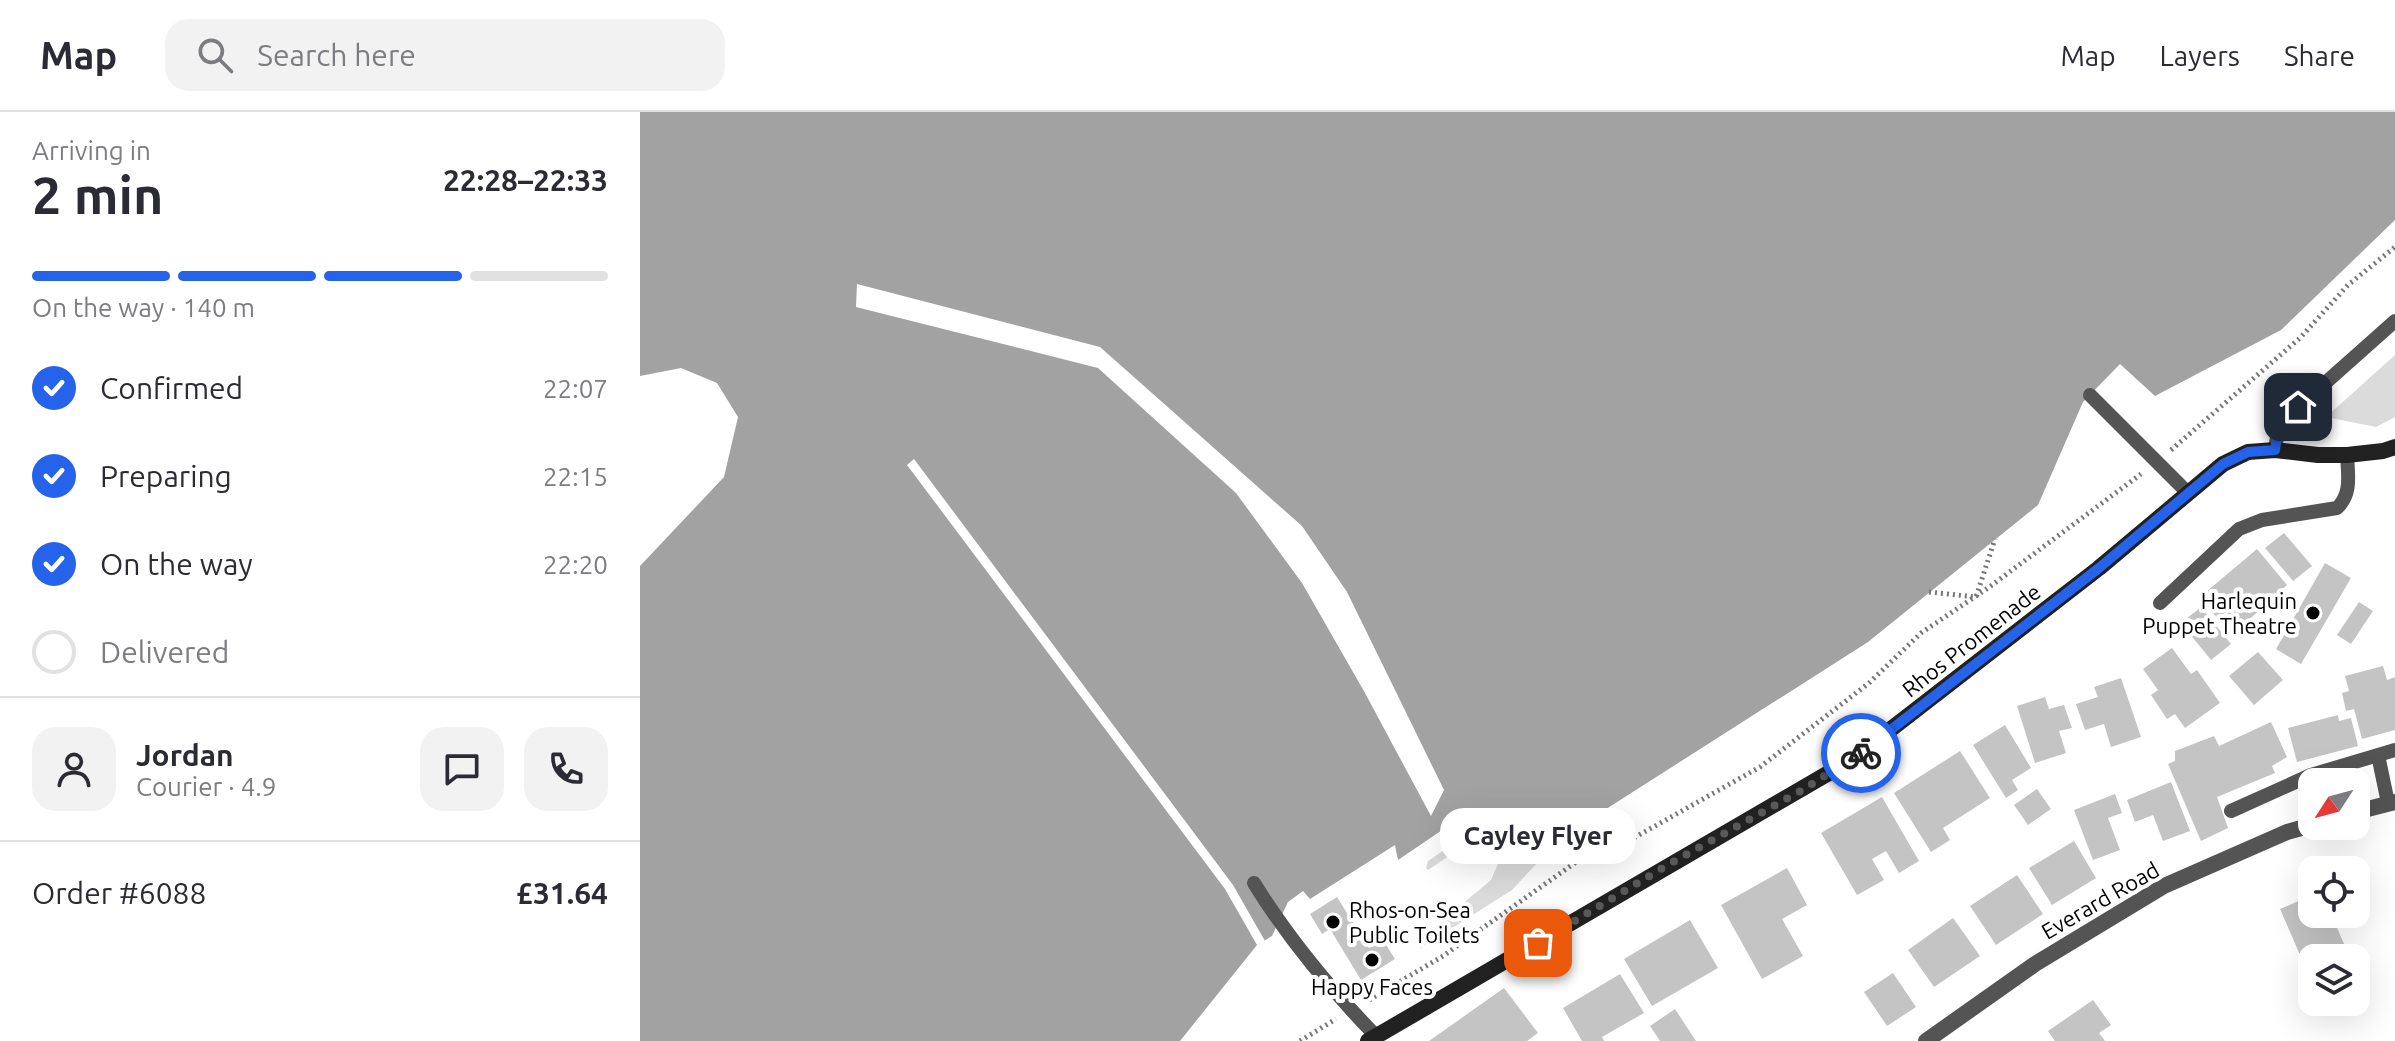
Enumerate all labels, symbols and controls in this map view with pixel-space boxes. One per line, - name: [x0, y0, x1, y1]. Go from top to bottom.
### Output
- search box: [165, 19, 725, 91]
- icon: search: [193, 33, 237, 77]
- text: Map: [40, 34, 117, 76]
- text: Search here: [257, 38, 416, 72]
- text: Map: [2060, 40, 2116, 71]
- text: Layers: [2160, 40, 2240, 71]
- text: Share: [2284, 40, 2355, 71]
- text: Arriving in: [32, 136, 151, 165]
- text: 22:28–22:33: [443, 163, 608, 197]
- text: 2 min: [32, 166, 163, 224]
- text: On the way · 140 m: [32, 293, 255, 322]
- icon: check: [32, 366, 76, 410]
- text: Confirmed: [100, 371, 243, 405]
- pin: [2264, 373, 2332, 441]
- text: 22:07: [543, 374, 608, 403]
- icon: home: [2276, 385, 2320, 429]
- icon: check: [32, 454, 76, 498]
- text: Preparing: [100, 459, 232, 493]
- text: 22:15: [543, 462, 608, 491]
- icon: check: [32, 542, 76, 586]
- text: On the way: [100, 547, 253, 581]
- text: 22:20: [543, 550, 608, 579]
- street label: Rhos Promenade: [1897, 578, 2045, 702]
- place label: Harlequin Puppet Theatre: [2142, 588, 2297, 638]
- marker: Harlequin Puppet Theatre: [2304, 604, 2322, 622]
- text: Delivered: [100, 635, 229, 669]
- courier: [1821, 713, 1901, 793]
- button: person: [32, 727, 116, 811]
- button: chat: [420, 727, 504, 811]
- button: phone: [524, 727, 608, 811]
- icon: bike: [1839, 731, 1883, 775]
- text: Jordan: [136, 738, 234, 772]
- north arrow: [2298, 768, 2370, 840]
- map controls: [2298, 768, 2370, 1016]
- text: Courier · 4.9: [136, 772, 276, 801]
- callout: Cayley Flyer: [1440, 807, 1636, 863]
- text: Cayley Flyer: [1464, 821, 1612, 850]
- street label: Everard Road: [2037, 856, 2163, 944]
- button: locate: [2298, 856, 2370, 928]
- text: Order #6088: [32, 876, 206, 910]
- text: £31.64: [516, 876, 608, 910]
- place label: Rhos-on-Sea Public Toilets: [1349, 897, 1479, 947]
- pin: [1504, 909, 1572, 977]
- marker: Rhos-on-Sea Public Toilets: [1324, 913, 1342, 931]
- icon: bag: [1516, 921, 1560, 965]
- button: layers: [2298, 944, 2370, 1016]
- marker: Happy Faces: [1363, 951, 1381, 969]
- place label: Happy Faces: [1311, 974, 1433, 999]

